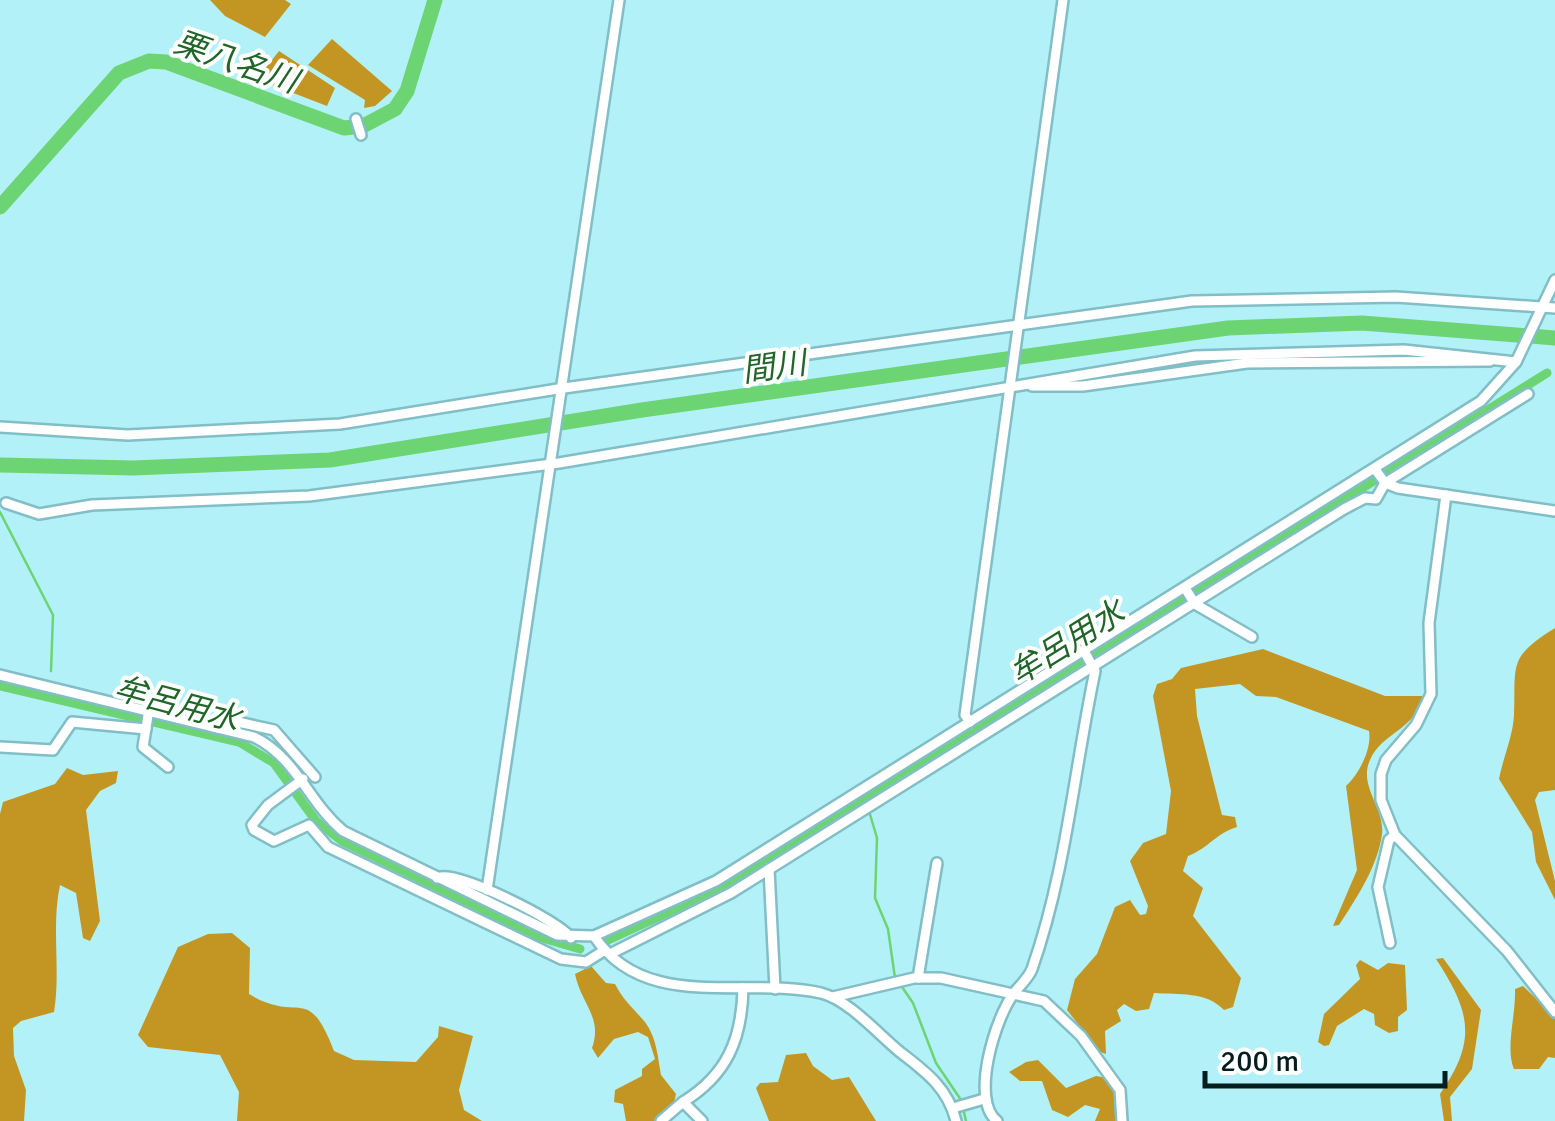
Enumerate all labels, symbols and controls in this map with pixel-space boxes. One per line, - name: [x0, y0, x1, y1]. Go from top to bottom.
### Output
- water label: 栗八名川: [169, 23, 306, 102]
- water label: 間川: [740, 343, 811, 391]
- water label: 牟呂用水: [1002, 591, 1134, 693]
- water label: 牟呂用水: [110, 669, 247, 740]
- scale bar: [1205, 1026, 1445, 1088]
- text: 200 m: [1220, 1043, 1299, 1080]

